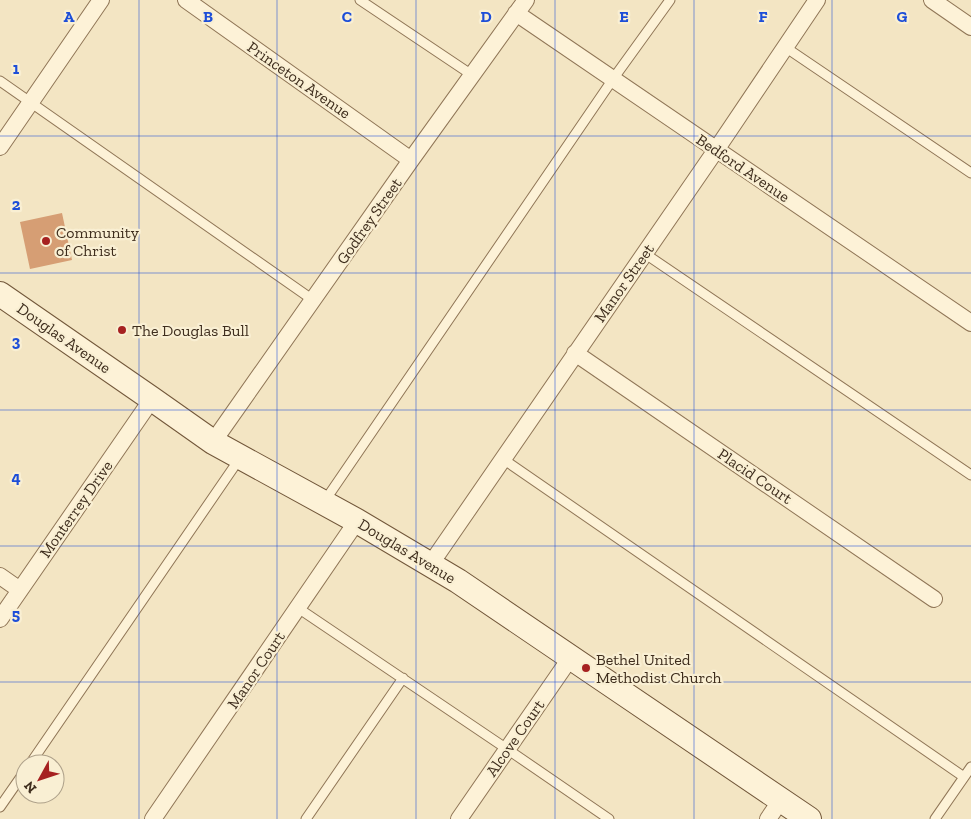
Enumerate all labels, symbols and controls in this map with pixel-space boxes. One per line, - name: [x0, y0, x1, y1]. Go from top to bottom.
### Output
- text: A: [64, 7, 75, 26]
- text: B: [203, 7, 213, 26]
- text: C: [342, 7, 352, 26]
- text: D: [480, 7, 492, 26]
- text: E: [619, 7, 629, 26]
- text: F: [758, 7, 768, 26]
- text: G: [897, 7, 908, 26]
- street label: Princeton Avenue: [244, 37, 354, 123]
- text: 1: [13, 59, 20, 78]
- street label: Bedford Avenue: [693, 130, 793, 206]
- street label: Godfrey Street: [332, 174, 406, 268]
- text: 2: [12, 195, 21, 214]
- place label: Community of Christ: [56, 223, 140, 260]
- marker: Community of Christ: [40, 235, 52, 247]
- street label: Manor Street: [590, 240, 658, 326]
- street label: Douglas Avenue: [13, 299, 115, 377]
- place label: The Douglas Bull: [132, 321, 249, 340]
- marker: The Douglas Bull: [116, 324, 128, 336]
- text: 3: [12, 332, 21, 351]
- street label: Placid Court: [714, 444, 796, 508]
- street label: Monterrey Drive: [35, 457, 117, 561]
- text: 4: [11, 468, 21, 487]
- street label: Douglas Avenue: [355, 515, 459, 587]
- text: 5: [12, 605, 20, 624]
- street label: Manor Court: [223, 628, 289, 712]
- place label: Bethel United Methodist Church: [596, 650, 722, 687]
- marker: Bethel United Methodist Church: [580, 662, 592, 674]
- street label: Alcove Court: [482, 696, 548, 780]
- north arrow: [15, 754, 65, 804]
- text: N: [20, 777, 40, 797]

